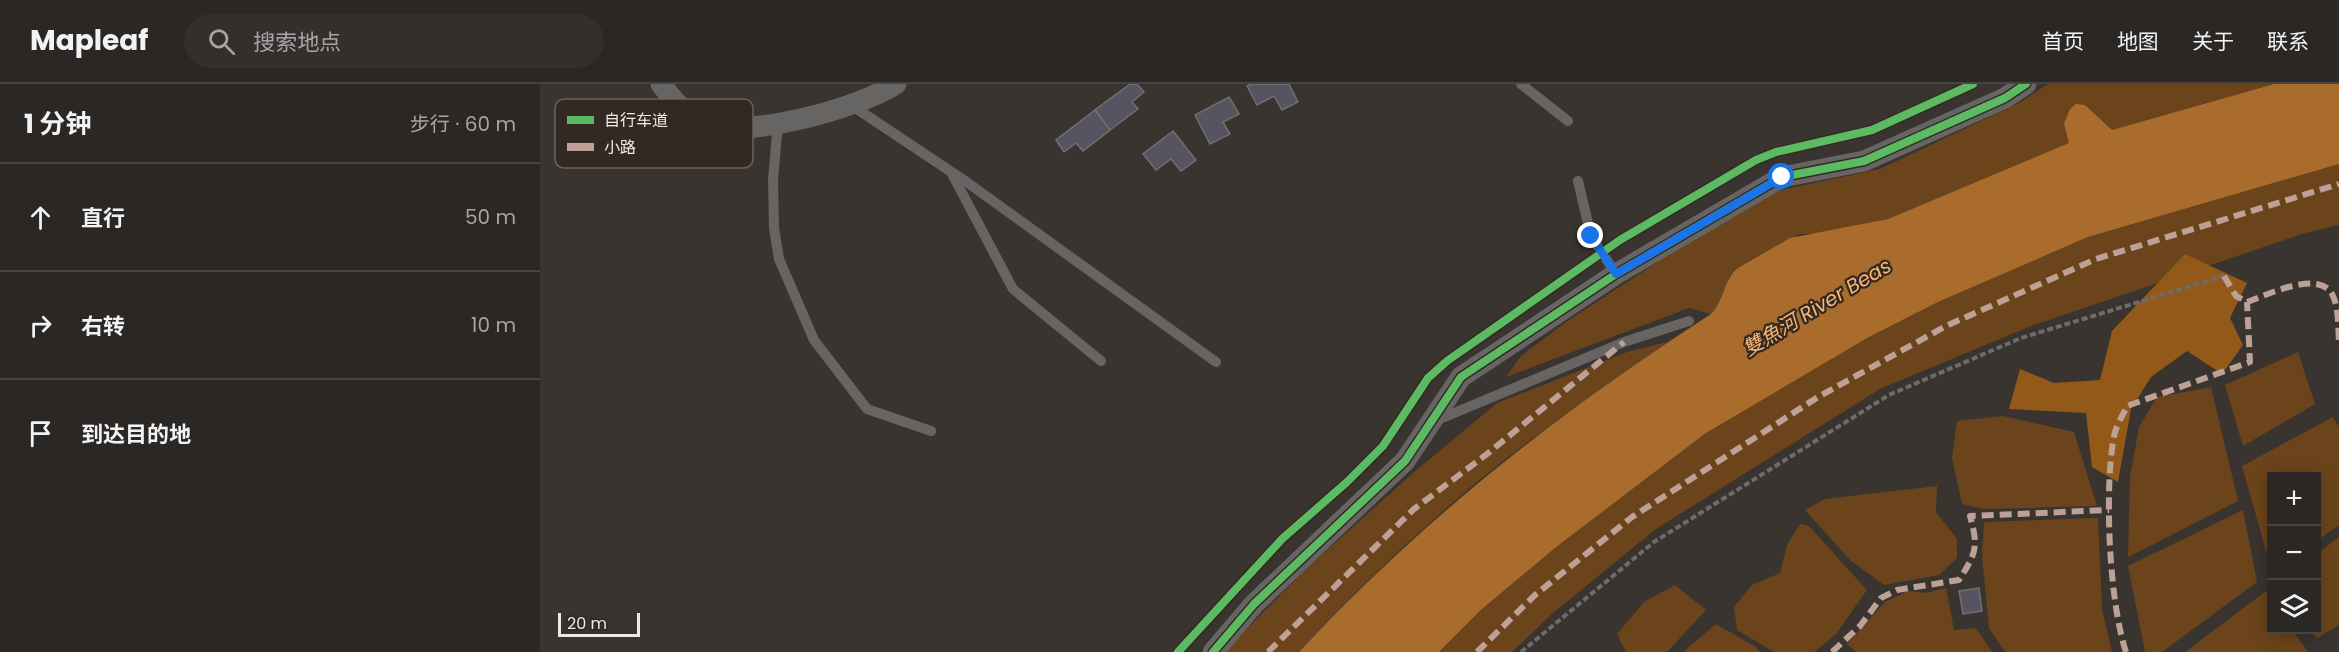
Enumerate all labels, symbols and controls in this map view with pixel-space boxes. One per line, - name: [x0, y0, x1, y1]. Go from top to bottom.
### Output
- search box: [184, 14, 604, 68]
- text: Mapleaf: [30, 21, 148, 60]
- icon: search: [205, 25, 238, 58]
- text: 搜索地点: [253, 27, 341, 58]
- text: 首页: [2042, 27, 2084, 56]
- text: 地图: [2117, 27, 2159, 56]
- text: 关于: [2192, 27, 2234, 56]
- text: 联系: [2267, 27, 2309, 56]
- legend: [555, 99, 753, 168]
- text: 1 分钟: [24, 106, 91, 142]
- text: 自行车道: [604, 109, 668, 132]
- text: 步行 · 60 m: [410, 110, 516, 138]
- text: 小路: [604, 136, 636, 159]
- route start: [1768, 163, 1794, 189]
- icon: ahead: [24, 201, 57, 234]
- text: 直行: [81, 203, 125, 234]
- text: 50 m: [465, 203, 516, 231]
- route end: [1577, 222, 1603, 248]
- water label: 雙魚河 River Beas: [1737, 252, 1897, 362]
- icon: right: [24, 309, 57, 342]
- text: 右转: [81, 311, 125, 342]
- text: 10 m: [471, 311, 516, 339]
- icon: arrive: [24, 417, 57, 450]
- text: 到达目的地: [81, 419, 191, 450]
- map controls: [2267, 472, 2321, 634]
- button: +: [2267, 472, 2321, 526]
- button: −: [2267, 526, 2321, 580]
- button: layers: [2267, 580, 2321, 634]
- scale bar: [558, 610, 640, 638]
- text: 20 m: [567, 612, 607, 635]

